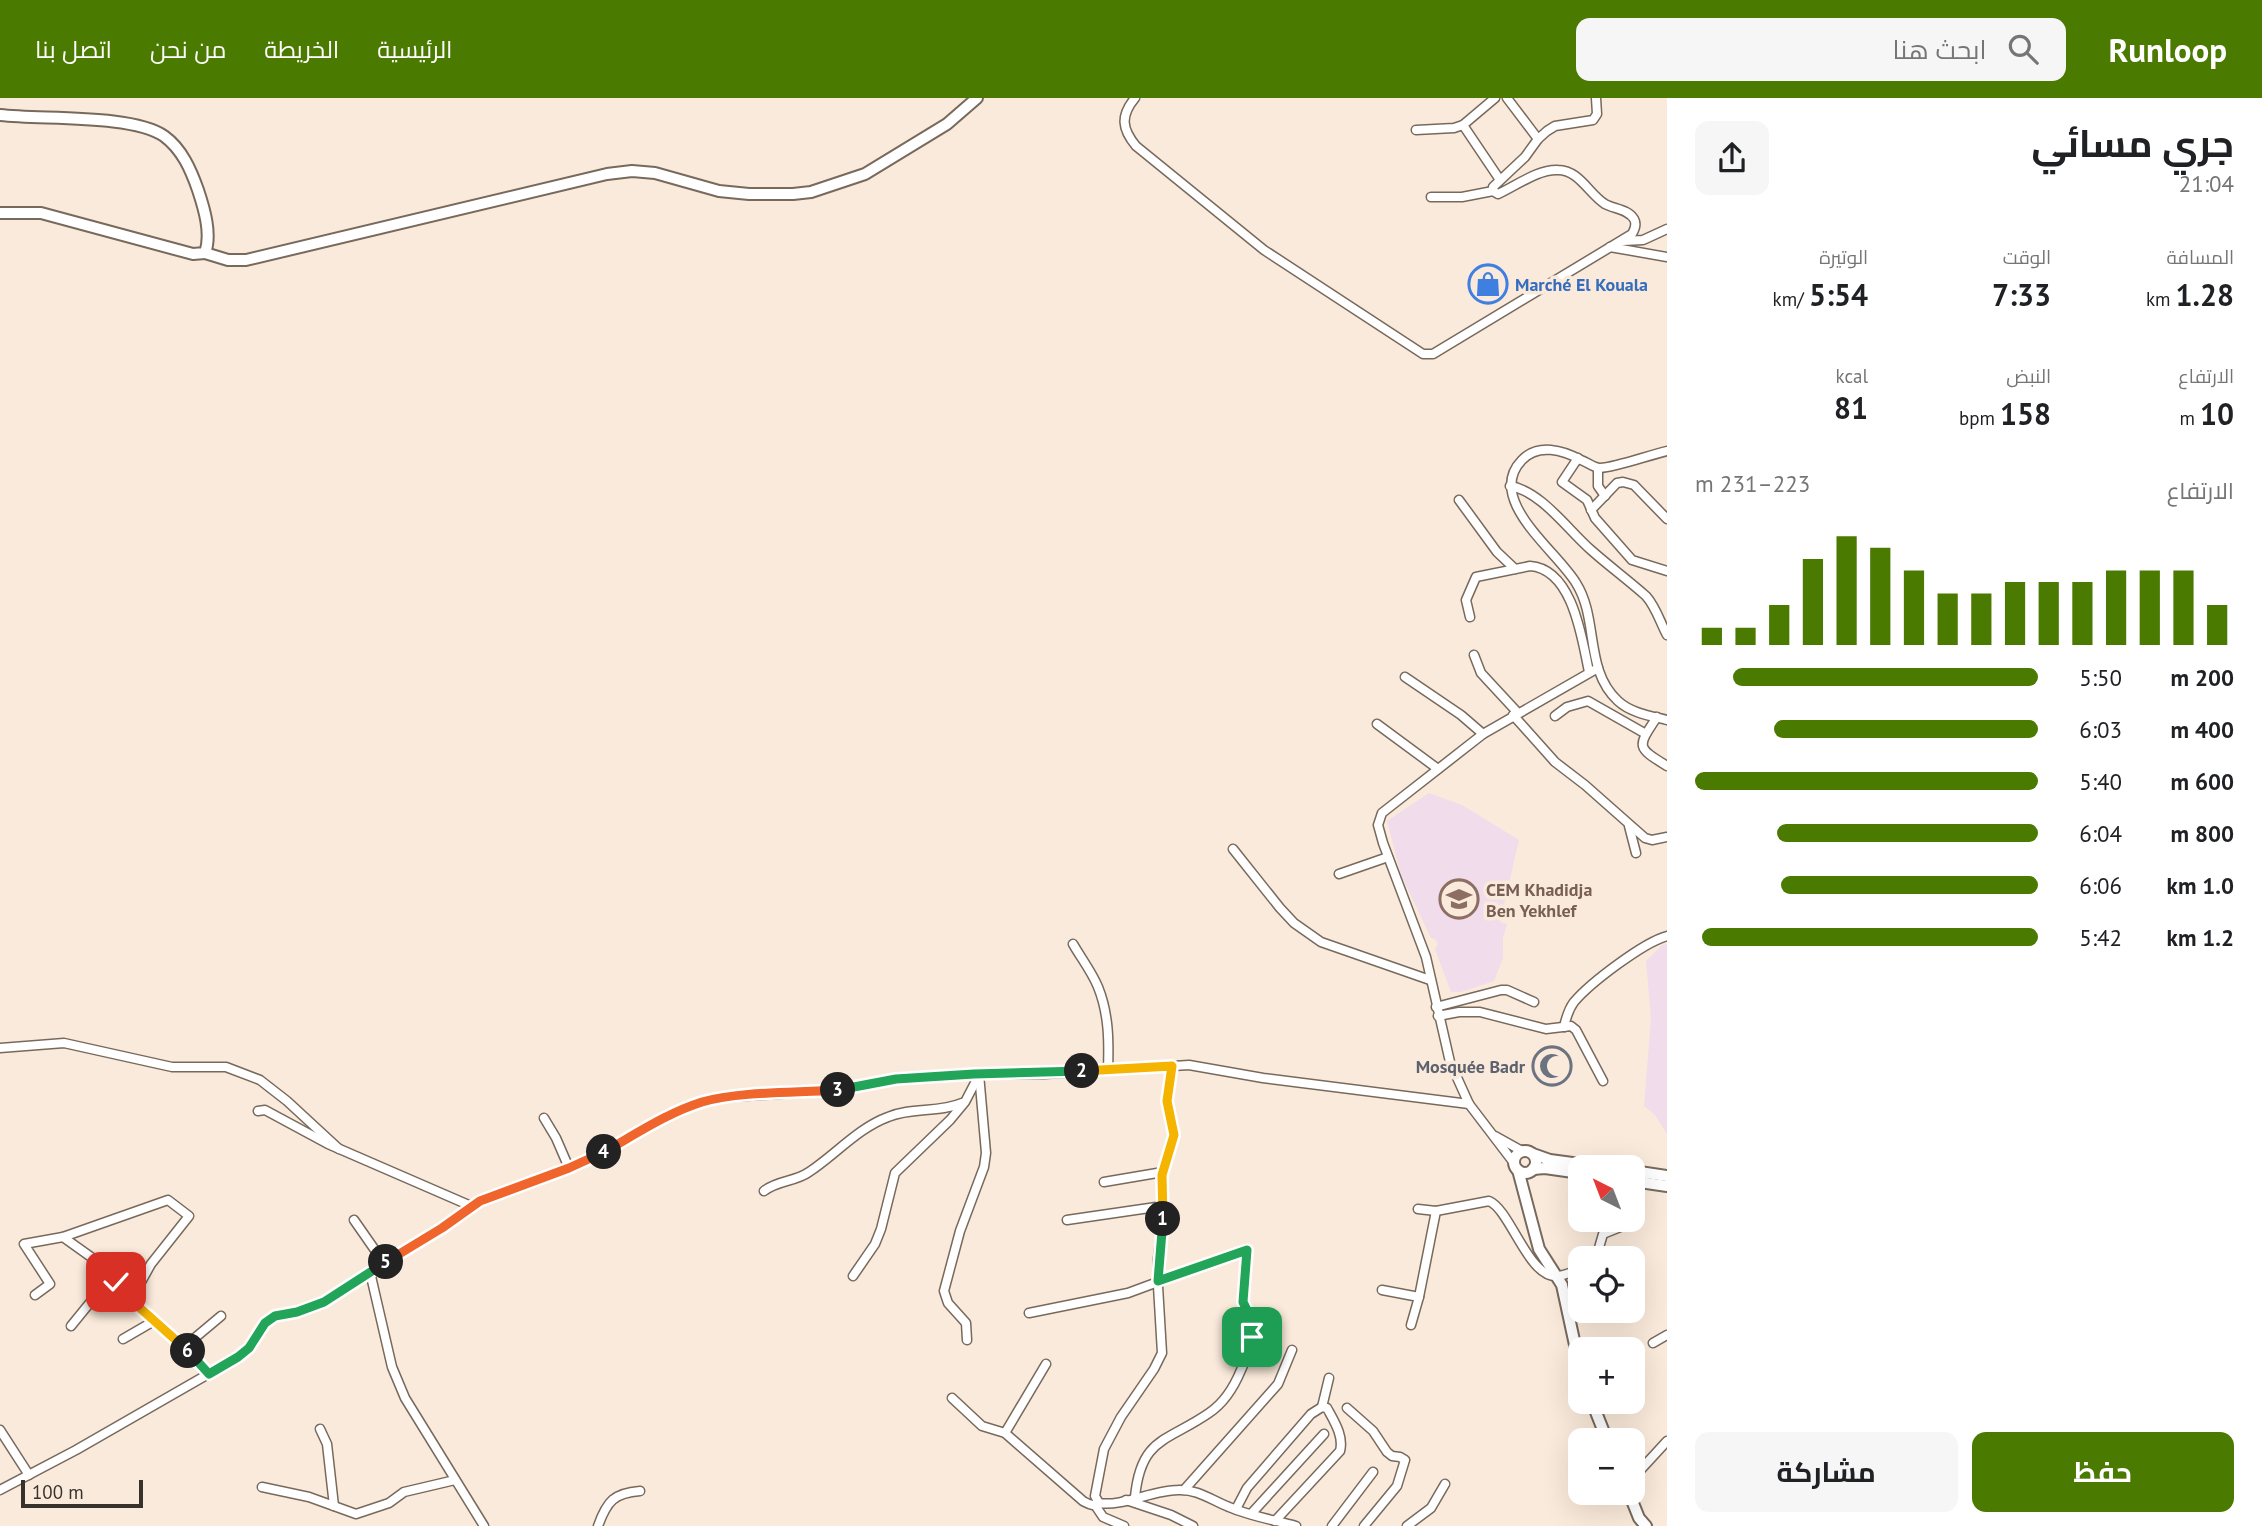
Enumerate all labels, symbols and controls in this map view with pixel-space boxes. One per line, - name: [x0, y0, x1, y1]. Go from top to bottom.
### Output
- search box: [1576, 18, 2066, 81]
- text: Runloop: [2108, 28, 2227, 71]
- icon: search: [2004, 30, 2042, 68]
- text: ابحث هنا: [1893, 33, 1986, 66]
- text: اتصل بنا: [35, 34, 112, 65]
- text: من نحن: [150, 34, 226, 65]
- text: الخريطة: [264, 34, 339, 65]
- text: الرئيسية: [377, 34, 453, 65]
- text: جري مسائي: [2031, 118, 2234, 167]
- button: share: [1695, 121, 1769, 195]
- text: 21:04: [2179, 169, 2234, 198]
- text: الوتيرة: [1819, 245, 1868, 269]
- text: الوقت: [2003, 245, 2051, 269]
- text: المسافة: [2166, 245, 2234, 269]
- shop icon: Marché El Kouala: [1467, 263, 1509, 305]
- place label: Marché El Kouala: [1515, 273, 1648, 296]
- text: 5:54: [1809, 275, 1868, 314]
- text: 7:33: [1992, 275, 2051, 314]
- text: 1.28: [2176, 275, 2234, 314]
- text: /km: [1773, 287, 1809, 311]
- text: km: [2146, 287, 2176, 311]
- text: kcal: [1836, 364, 1868, 388]
- text: النبض: [2006, 364, 2051, 388]
- text: الارتفاع: [2178, 364, 2234, 388]
- text: 81: [1834, 388, 1868, 427]
- text: 158: [2000, 394, 2051, 433]
- text: 10: [2200, 394, 2234, 433]
- text: bpm: [1959, 406, 2000, 430]
- text: m: [2179, 406, 2200, 430]
- text: 223–231 m: [1695, 469, 1810, 498]
- text: الارتفاع: [2167, 476, 2234, 505]
- text: 5:50: [2079, 663, 2122, 692]
- text: 200 m: [2171, 663, 2234, 692]
- text: 6:03: [2079, 715, 2122, 744]
- text: 400 m: [2171, 715, 2234, 744]
- text: 5:40: [2079, 767, 2122, 796]
- text: 600 m: [2171, 767, 2234, 796]
- text: 6:04: [2079, 819, 2122, 848]
- text: 800 m: [2171, 819, 2234, 848]
- text: 6:06: [2079, 871, 2122, 900]
- text: 1.0 km: [2167, 871, 2234, 900]
- school or university icon: CEM Khadidja Ben Yekhlef: [1438, 878, 1480, 920]
- place label: CEM Khadidja Ben Yekhlef: [1486, 878, 1592, 922]
- text: 5:42: [2079, 923, 2122, 952]
- text: 1.2 km: [2167, 923, 2234, 952]
- mosque icon: Mosquée Badr: [1531, 1045, 1573, 1087]
- pin: 2: [1064, 1054, 1100, 1088]
- place label: Mosquée Badr: [1416, 1055, 1526, 1078]
- text: 2: [1076, 1058, 1087, 1082]
- pin: 3: [820, 1072, 856, 1108]
- text: 3: [832, 1077, 843, 1101]
- pin: 4: [586, 1134, 622, 1170]
- text: 4: [598, 1139, 609, 1163]
- north arrow: [1568, 1155, 1645, 1232]
- map controls: [1568, 1155, 1645, 1505]
- pin: 1: [1146, 1202, 1180, 1236]
- text: 1: [1157, 1206, 1168, 1230]
- pin: 5: [368, 1244, 404, 1280]
- button: locate: [1568, 1246, 1645, 1323]
- text: 5: [380, 1249, 391, 1273]
- pin: [86, 1252, 146, 1312]
- icon: check: [97, 1263, 135, 1301]
- pin: [1222, 1307, 1282, 1367]
- icon: arrive: [1233, 1318, 1271, 1356]
- pin: 6: [170, 1334, 206, 1368]
- button: +: [1568, 1337, 1645, 1414]
- text: 6: [182, 1338, 193, 1362]
- button: −: [1568, 1428, 1645, 1505]
- button: مشاركة: [1695, 1432, 1958, 1512]
- button: حفظ: [1972, 1432, 2234, 1512]
- scale bar: [21, 1477, 144, 1509]
- text: 100 m: [32, 1480, 84, 1504]

